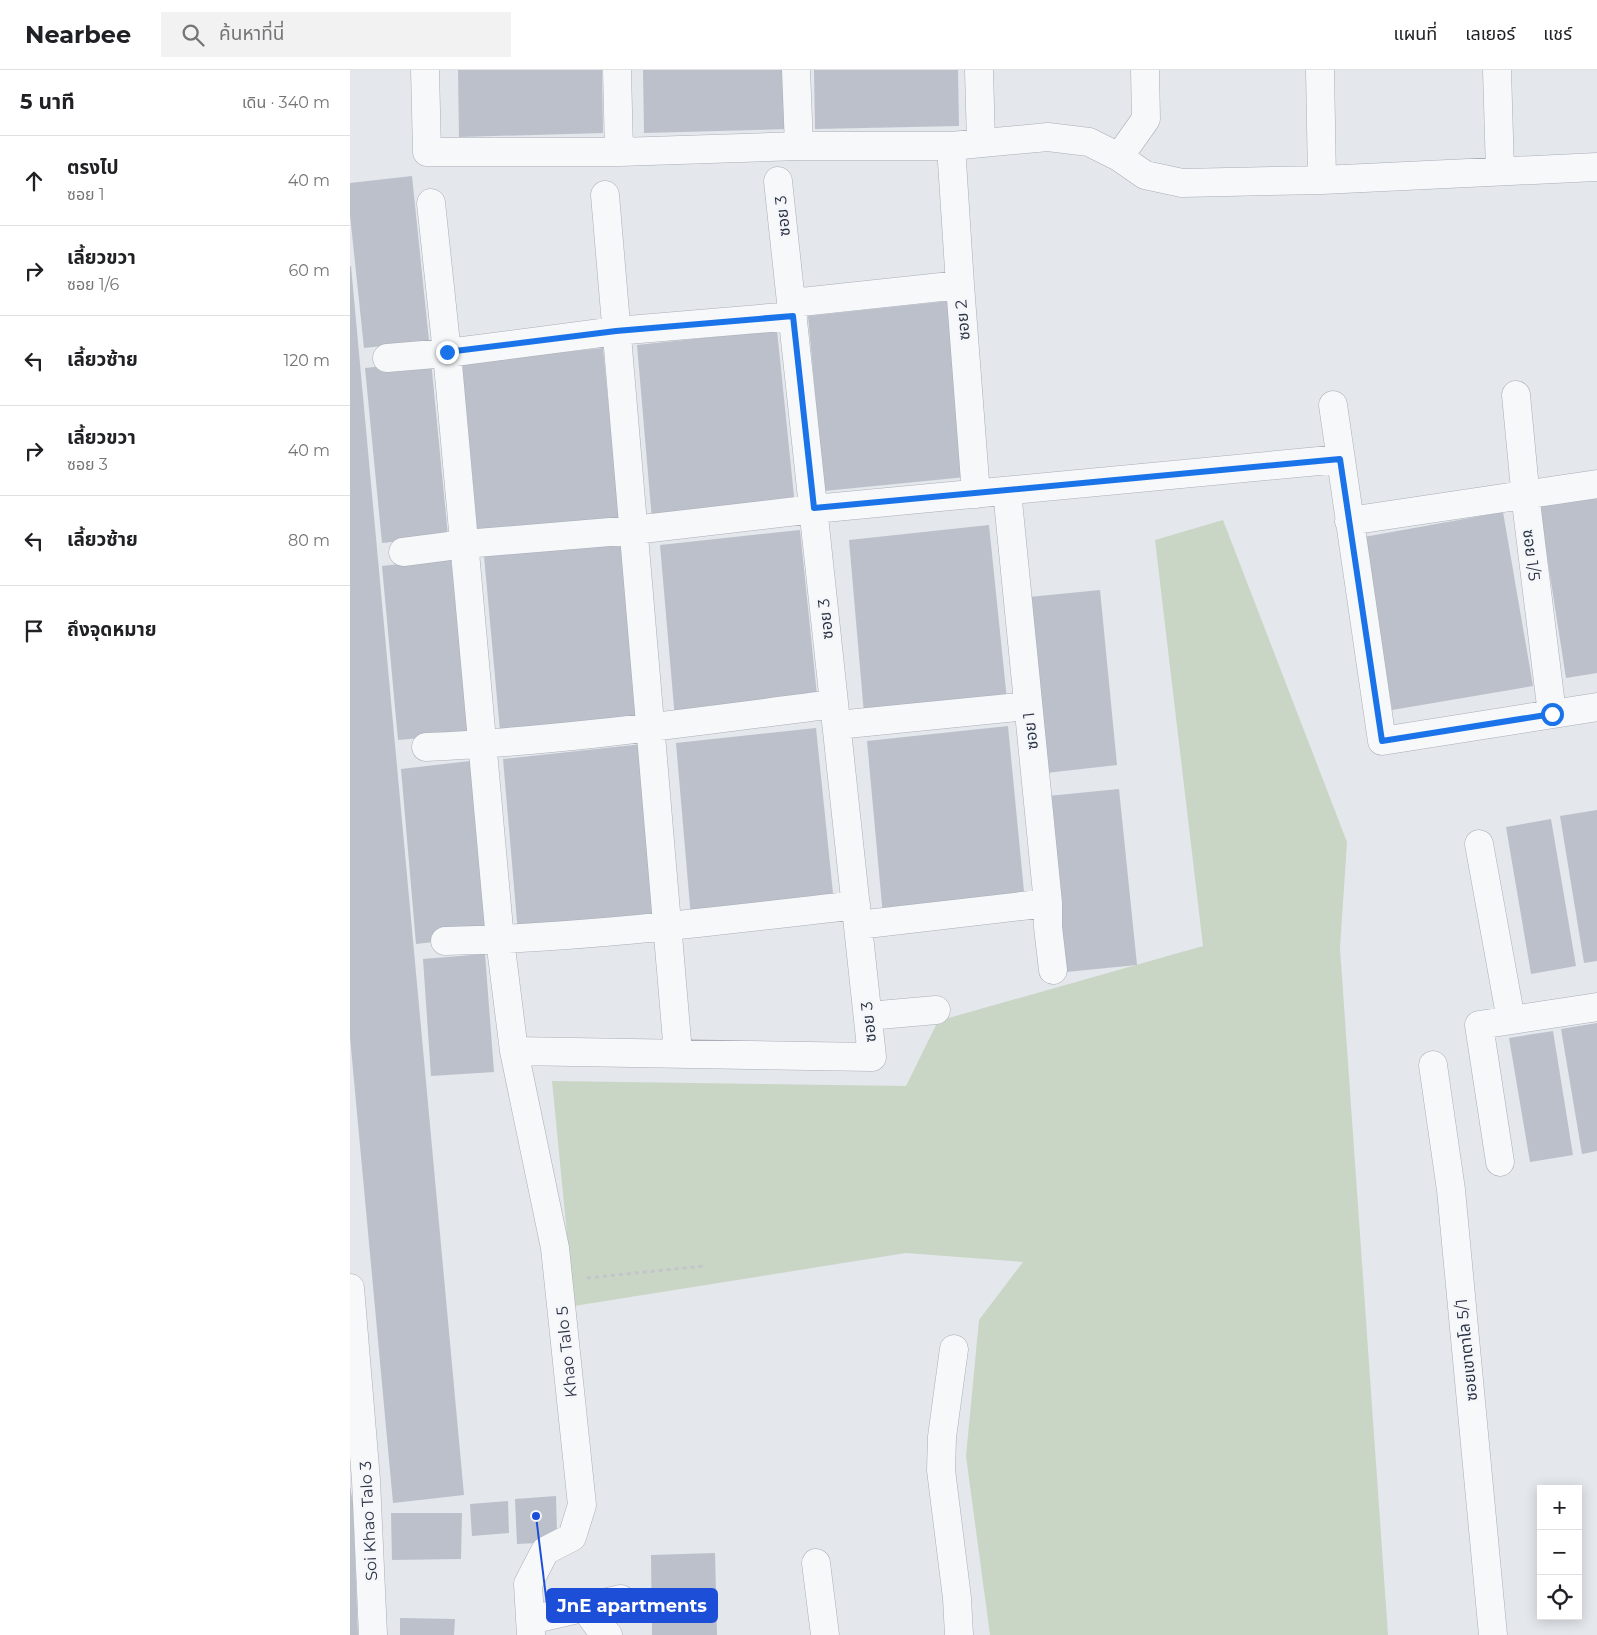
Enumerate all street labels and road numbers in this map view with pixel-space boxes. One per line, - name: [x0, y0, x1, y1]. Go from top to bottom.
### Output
- street label: ซอย 3: [771, 195, 794, 237]
- street label: ซอย 2: [951, 299, 974, 341]
- street label: ซอย 1/5: [1519, 528, 1544, 582]
- street label: ซอย 3: [814, 598, 837, 640]
- street label: ซอย 1: [1019, 711, 1042, 751]
- street label: ซอย 3: [857, 1001, 880, 1043]
- street label: ซอยเขาตาโล 5/1: [1452, 1298, 1481, 1402]
- street label: Khao Talo 5: [552, 1305, 581, 1398]
- street label: Soi Khao Talo 3: [356, 1461, 381, 1581]

